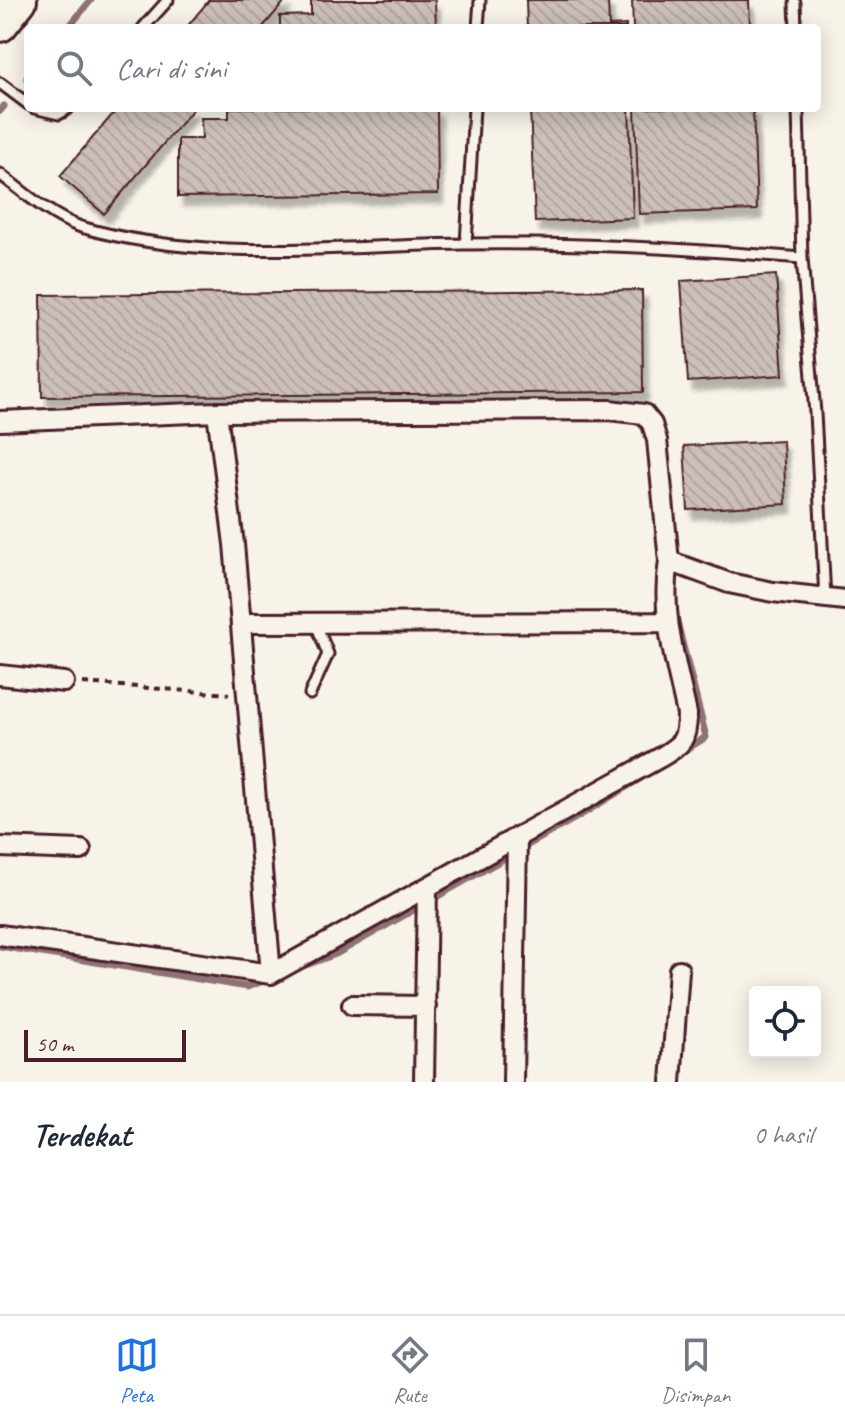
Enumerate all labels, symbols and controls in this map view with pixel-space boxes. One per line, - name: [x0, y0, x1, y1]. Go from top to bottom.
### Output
- search box: [24, 24, 821, 112]
- icon: search: [52, 46, 96, 90]
- text: Cari di sini: [116, 49, 227, 87]
- map controls: [749, 986, 821, 1058]
- button: locate: [749, 986, 821, 1058]
- scale bar: [24, 1026, 186, 1062]
- text: 50 m: [36, 1030, 73, 1058]
- text: Terdekat: [32, 1113, 131, 1156]
- text: 0 hasil: [753, 1118, 813, 1151]
- tab: Peta: [115, 1333, 159, 1409]
- tab: Rute: [388, 1333, 432, 1409]
- tab: Disimpan: [661, 1333, 730, 1409]

